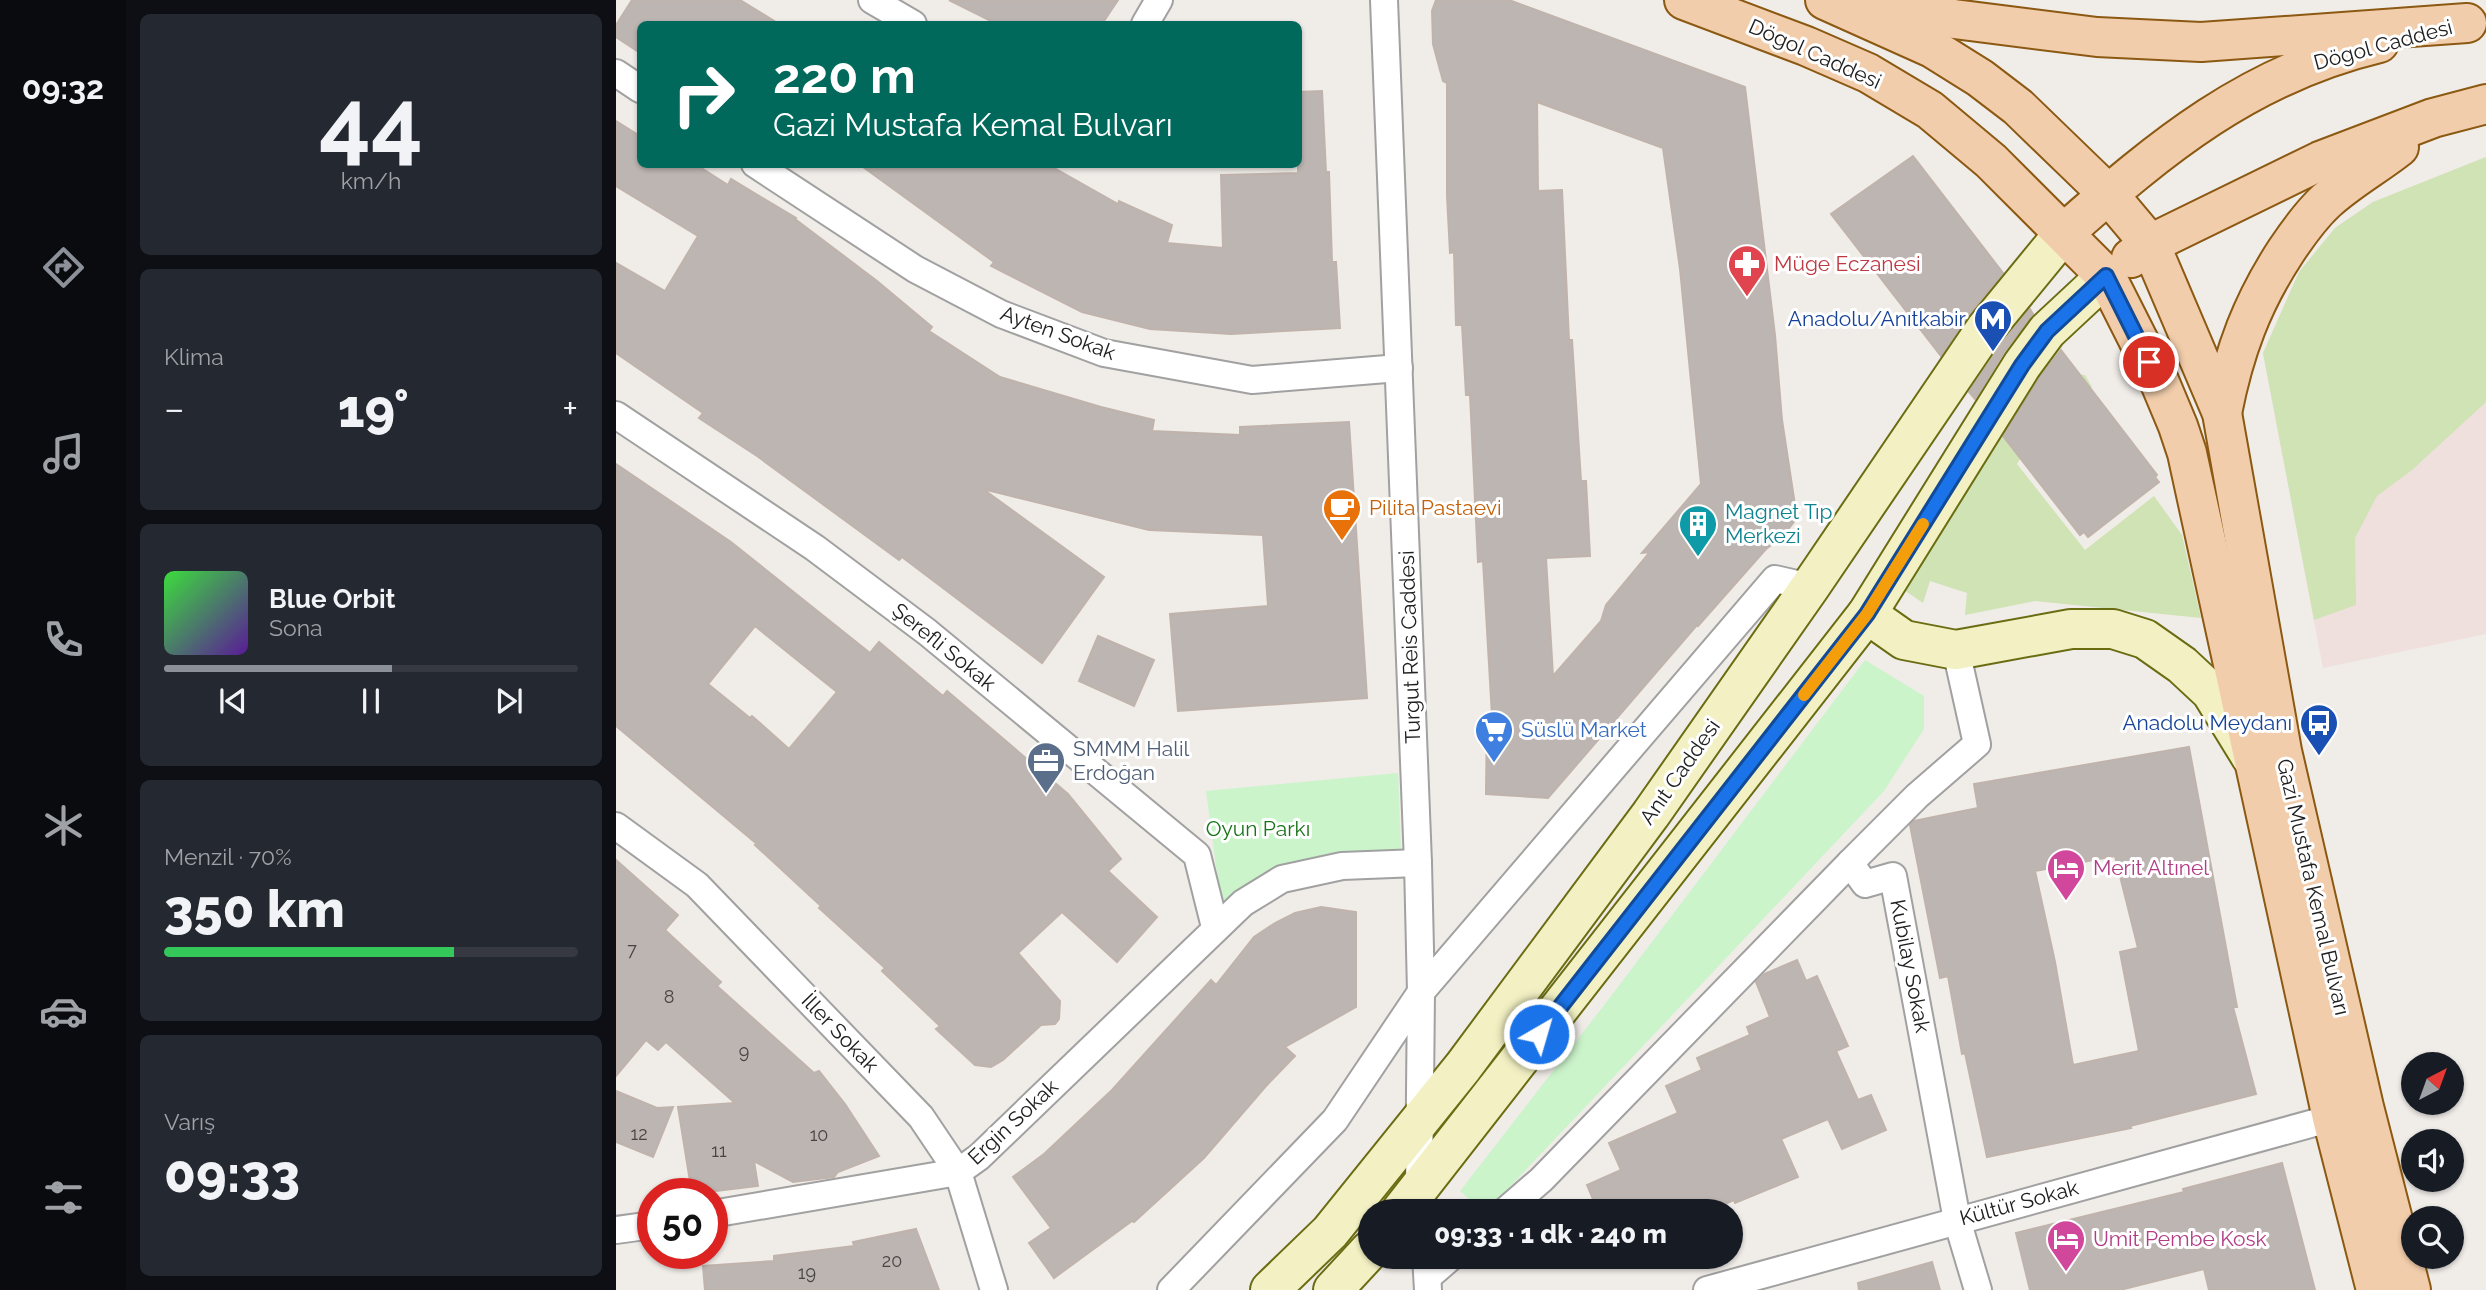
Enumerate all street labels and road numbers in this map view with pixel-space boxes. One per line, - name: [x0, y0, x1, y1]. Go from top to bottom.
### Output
- street label: Dögol Caddesi: [1745, 13, 1885, 94]
- street label: Dögol Caddesi: [2311, 14, 2455, 75]
- street label: Ayten Sokak: [997, 300, 1119, 365]
- street label: Turgut Reis Caddesi: [1394, 550, 1425, 744]
- street label: Şerefli Sokak: [888, 597, 1001, 696]
- street label: Anıt Caddesi: [1634, 714, 1725, 829]
- street label: Gazi Mustafa Kemal Bulvarı: [2272, 756, 2355, 1018]
- street label: Kubilay Sokak: [1885, 897, 1936, 1035]
- street label: İller Sokak: [797, 988, 884, 1077]
- street label: Ergin Sokak: [963, 1074, 1063, 1170]
- street label: Kültür Sokak: [1957, 1175, 2081, 1230]

